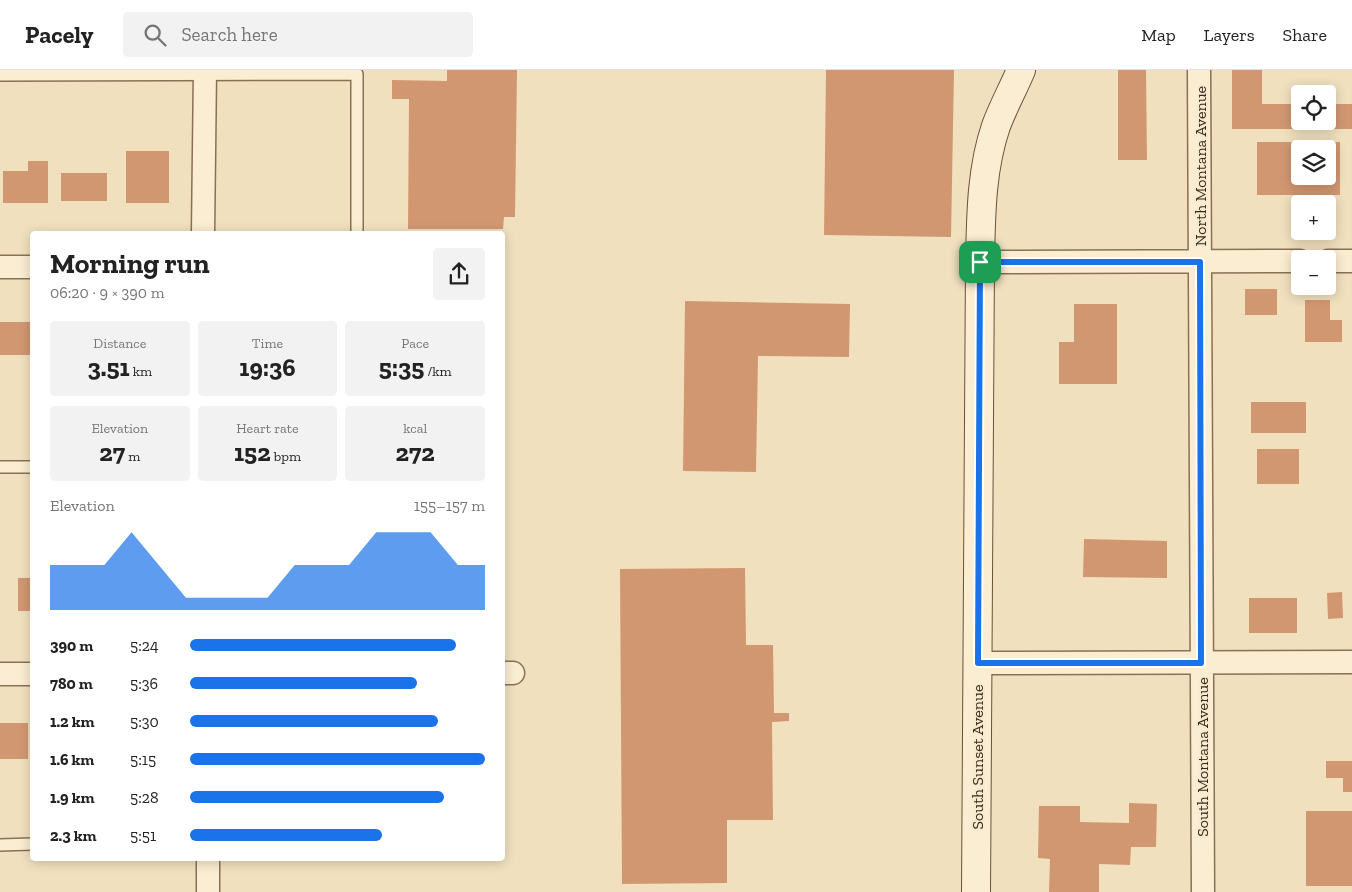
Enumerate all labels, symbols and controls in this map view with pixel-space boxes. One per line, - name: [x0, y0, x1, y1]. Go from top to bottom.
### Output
- search box: [123, 12, 473, 57]
- text: Pacely: [25, 20, 93, 49]
- icon: search: [141, 21, 169, 49]
- text: Search here: [181, 23, 278, 46]
- text: Map: [1141, 24, 1176, 46]
- text: Layers: [1204, 24, 1255, 46]
- text: Share: [1283, 24, 1327, 46]
- map controls: [1291, 85, 1336, 295]
- button: locate: [1291, 85, 1336, 130]
- street label: North Montana Avenue: [1191, 86, 1210, 246]
- button: layers: [1291, 140, 1336, 185]
- button: +: [1291, 195, 1336, 240]
- pin: [959, 241, 1001, 283]
- text: Morning run: [50, 247, 210, 280]
- button: share: [433, 248, 485, 300]
- icon: arrive: [966, 248, 994, 276]
- button: −: [1291, 250, 1336, 295]
- text: 06:20 · 9 × 390 m: [50, 283, 164, 302]
- text: Distance: [93, 335, 146, 352]
- text: Time: [252, 335, 283, 352]
- text: Pace: [401, 335, 429, 352]
- text: 3.51: [87, 352, 130, 382]
- text: 19:36: [239, 352, 296, 382]
- text: 5:35: [379, 352, 424, 382]
- text: km: [130, 363, 152, 380]
- text: /km: [424, 363, 452, 380]
- text: Elevation: [92, 420, 148, 437]
- text: Heart rate: [236, 420, 299, 437]
- text: kcal: [403, 420, 427, 437]
- text: 27: [99, 437, 125, 467]
- text: 152: [234, 437, 271, 467]
- text: 272: [396, 437, 435, 467]
- text: m: [125, 448, 140, 465]
- text: bpm: [271, 448, 301, 465]
- text: Elevation: [50, 496, 115, 515]
- text: 155–157 m: [414, 496, 485, 515]
- text: 390 m: [50, 636, 93, 655]
- text: 5:24: [130, 636, 159, 655]
- text: 780 m: [50, 674, 93, 693]
- text: 5:36: [130, 674, 158, 693]
- street label: South Montana Avenue: [1193, 677, 1212, 837]
- street label: South Sunset Avenue: [968, 684, 987, 830]
- text: 1.2 km: [50, 712, 95, 731]
- text: 5:30: [130, 712, 159, 731]
- text: 1.6 km: [50, 750, 94, 769]
- text: 5:15: [130, 750, 156, 769]
- text: 1.9 km: [50, 788, 95, 807]
- text: 5:28: [130, 788, 159, 807]
- text: 2.3 km: [50, 826, 97, 845]
- text: 5:51: [130, 826, 156, 845]

